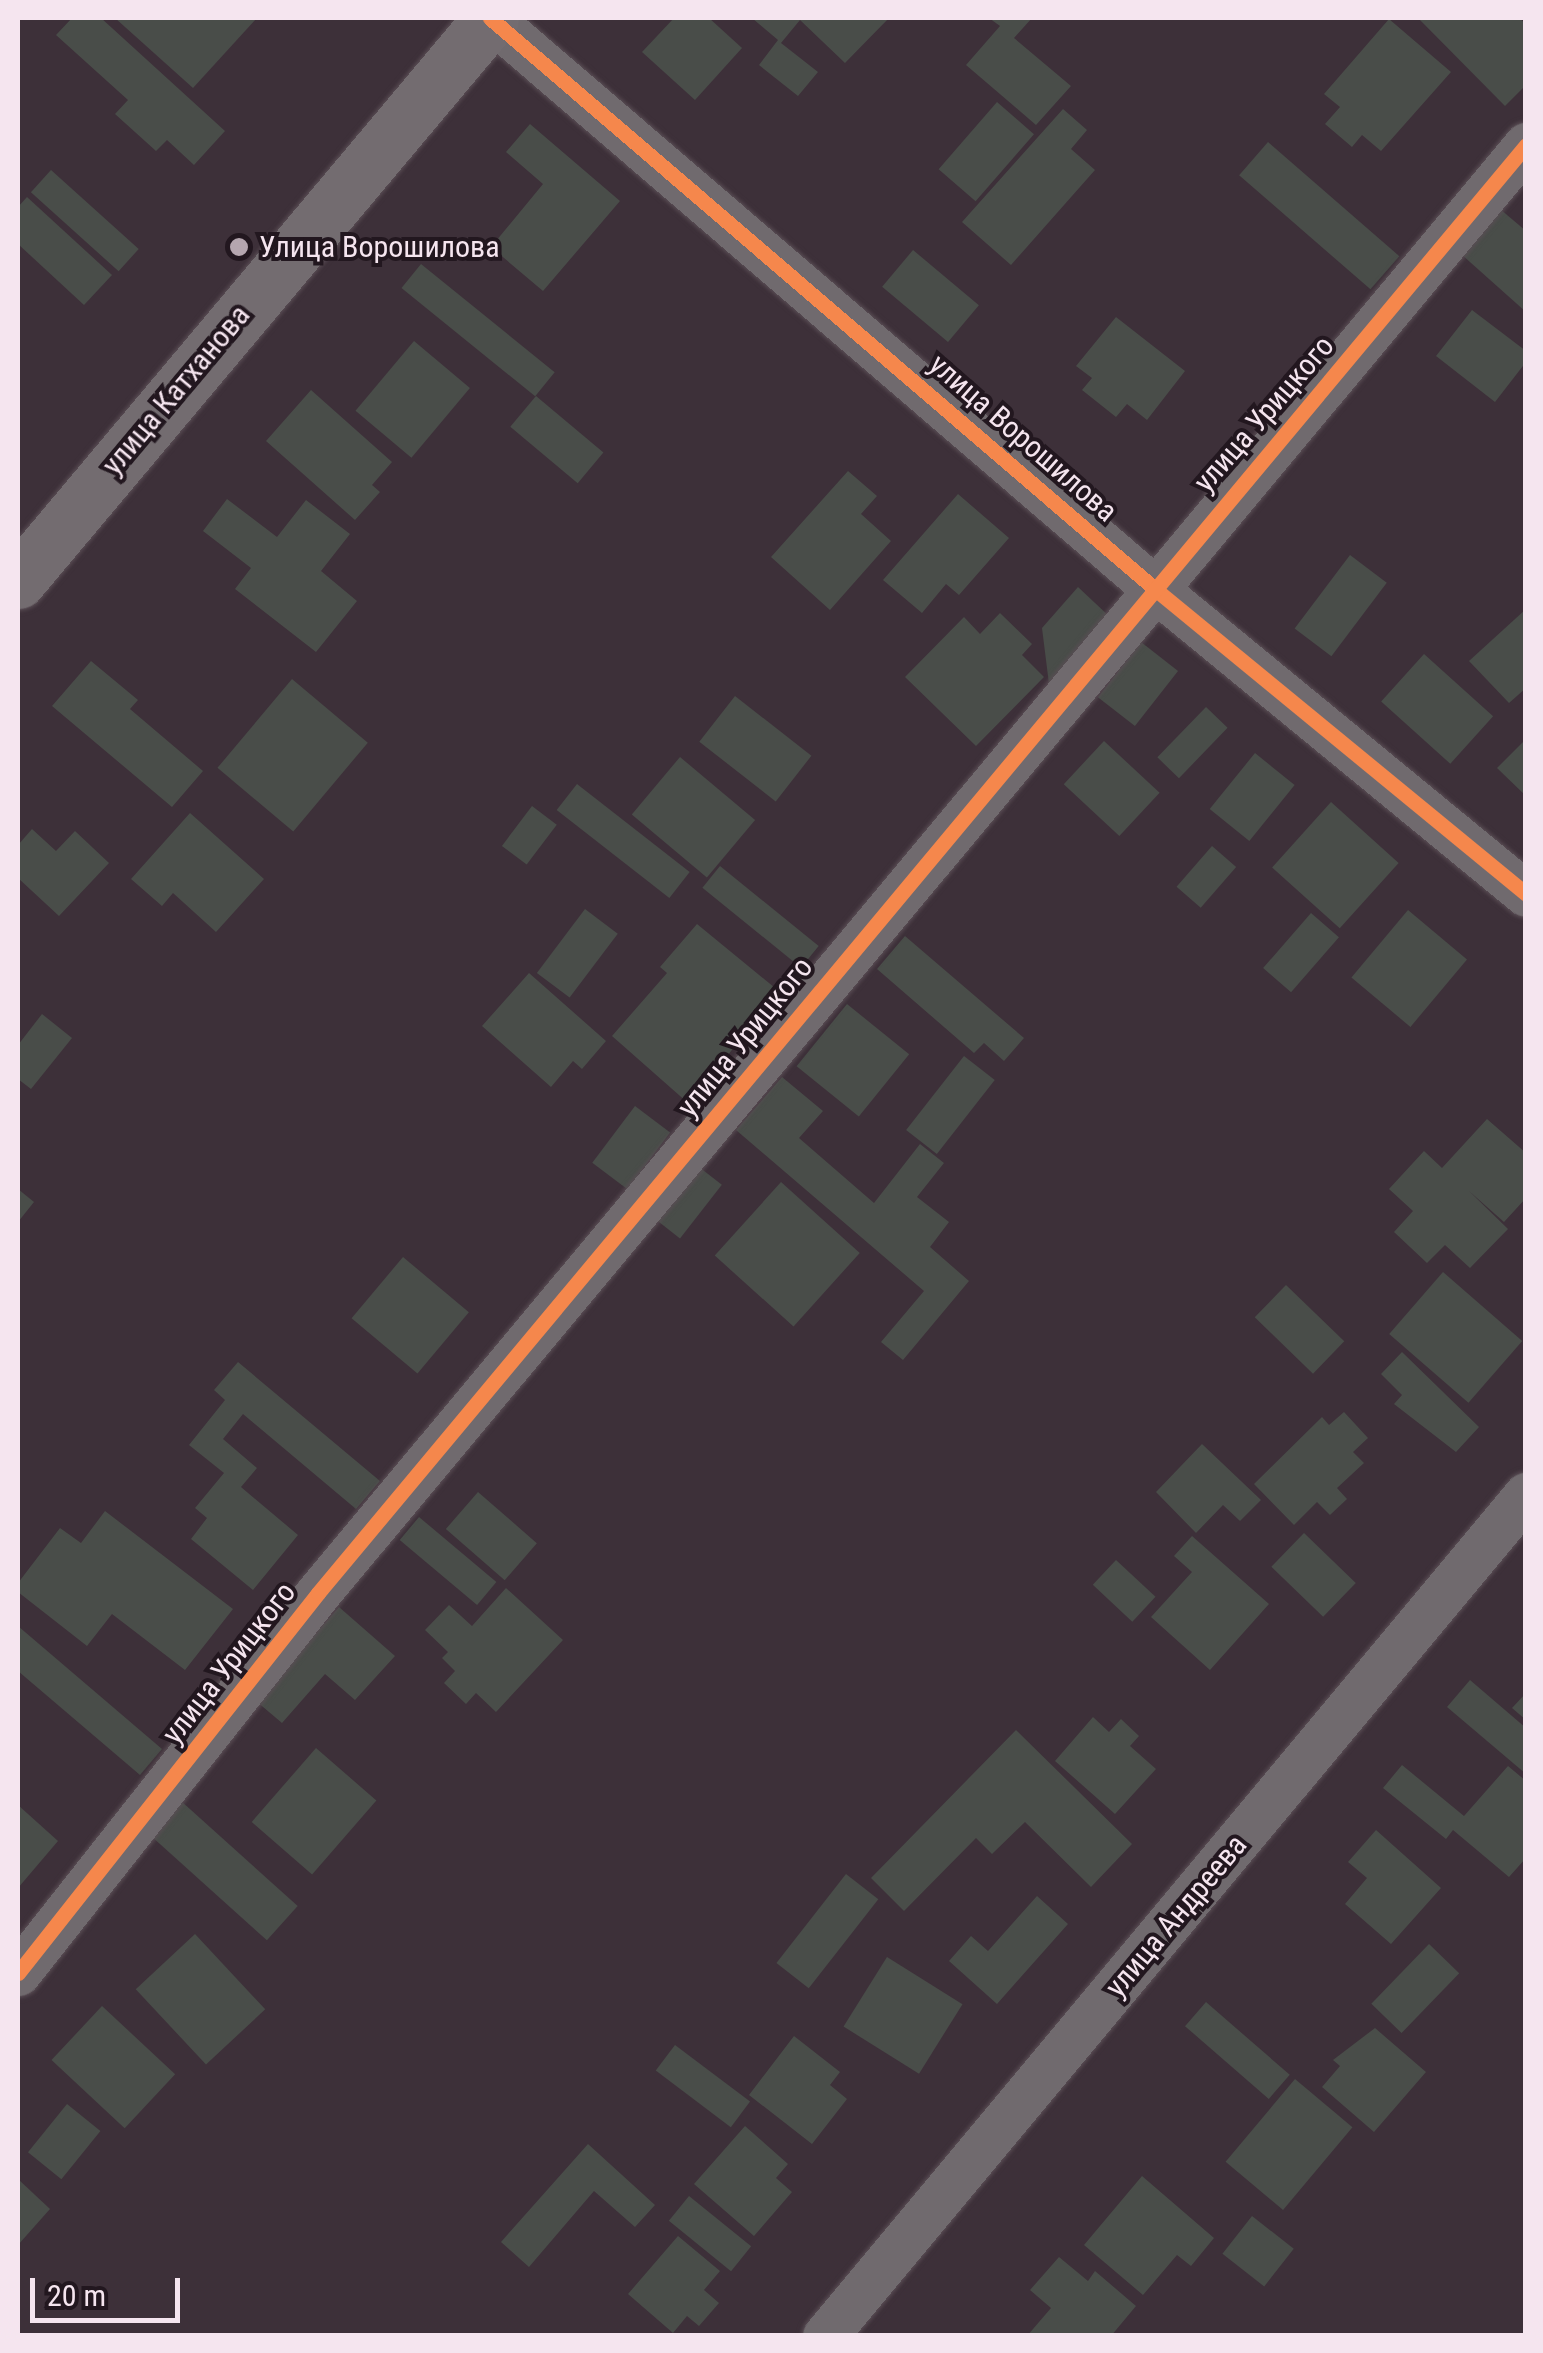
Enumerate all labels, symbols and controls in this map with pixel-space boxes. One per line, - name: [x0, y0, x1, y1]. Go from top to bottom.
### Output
- place label: Улица Ворошилова: [259, 229, 500, 265]
- marker: Улица Ворошилова: [228, 236, 250, 258]
- street label: улица Катханова: [95, 298, 257, 482]
- street label: улица Урицкого: [1186, 328, 1342, 500]
- street label: улица Ворошилова: [922, 347, 1124, 529]
- street label: улица Урицкого: [670, 950, 820, 1124]
- street label: улица Урицкого: [155, 1575, 303, 1751]
- street label: улица Андреева: [1098, 1828, 1254, 2004]
- scale bar: [35, 2258, 185, 2320]
- text: 20 m: [47, 2278, 106, 2313]

